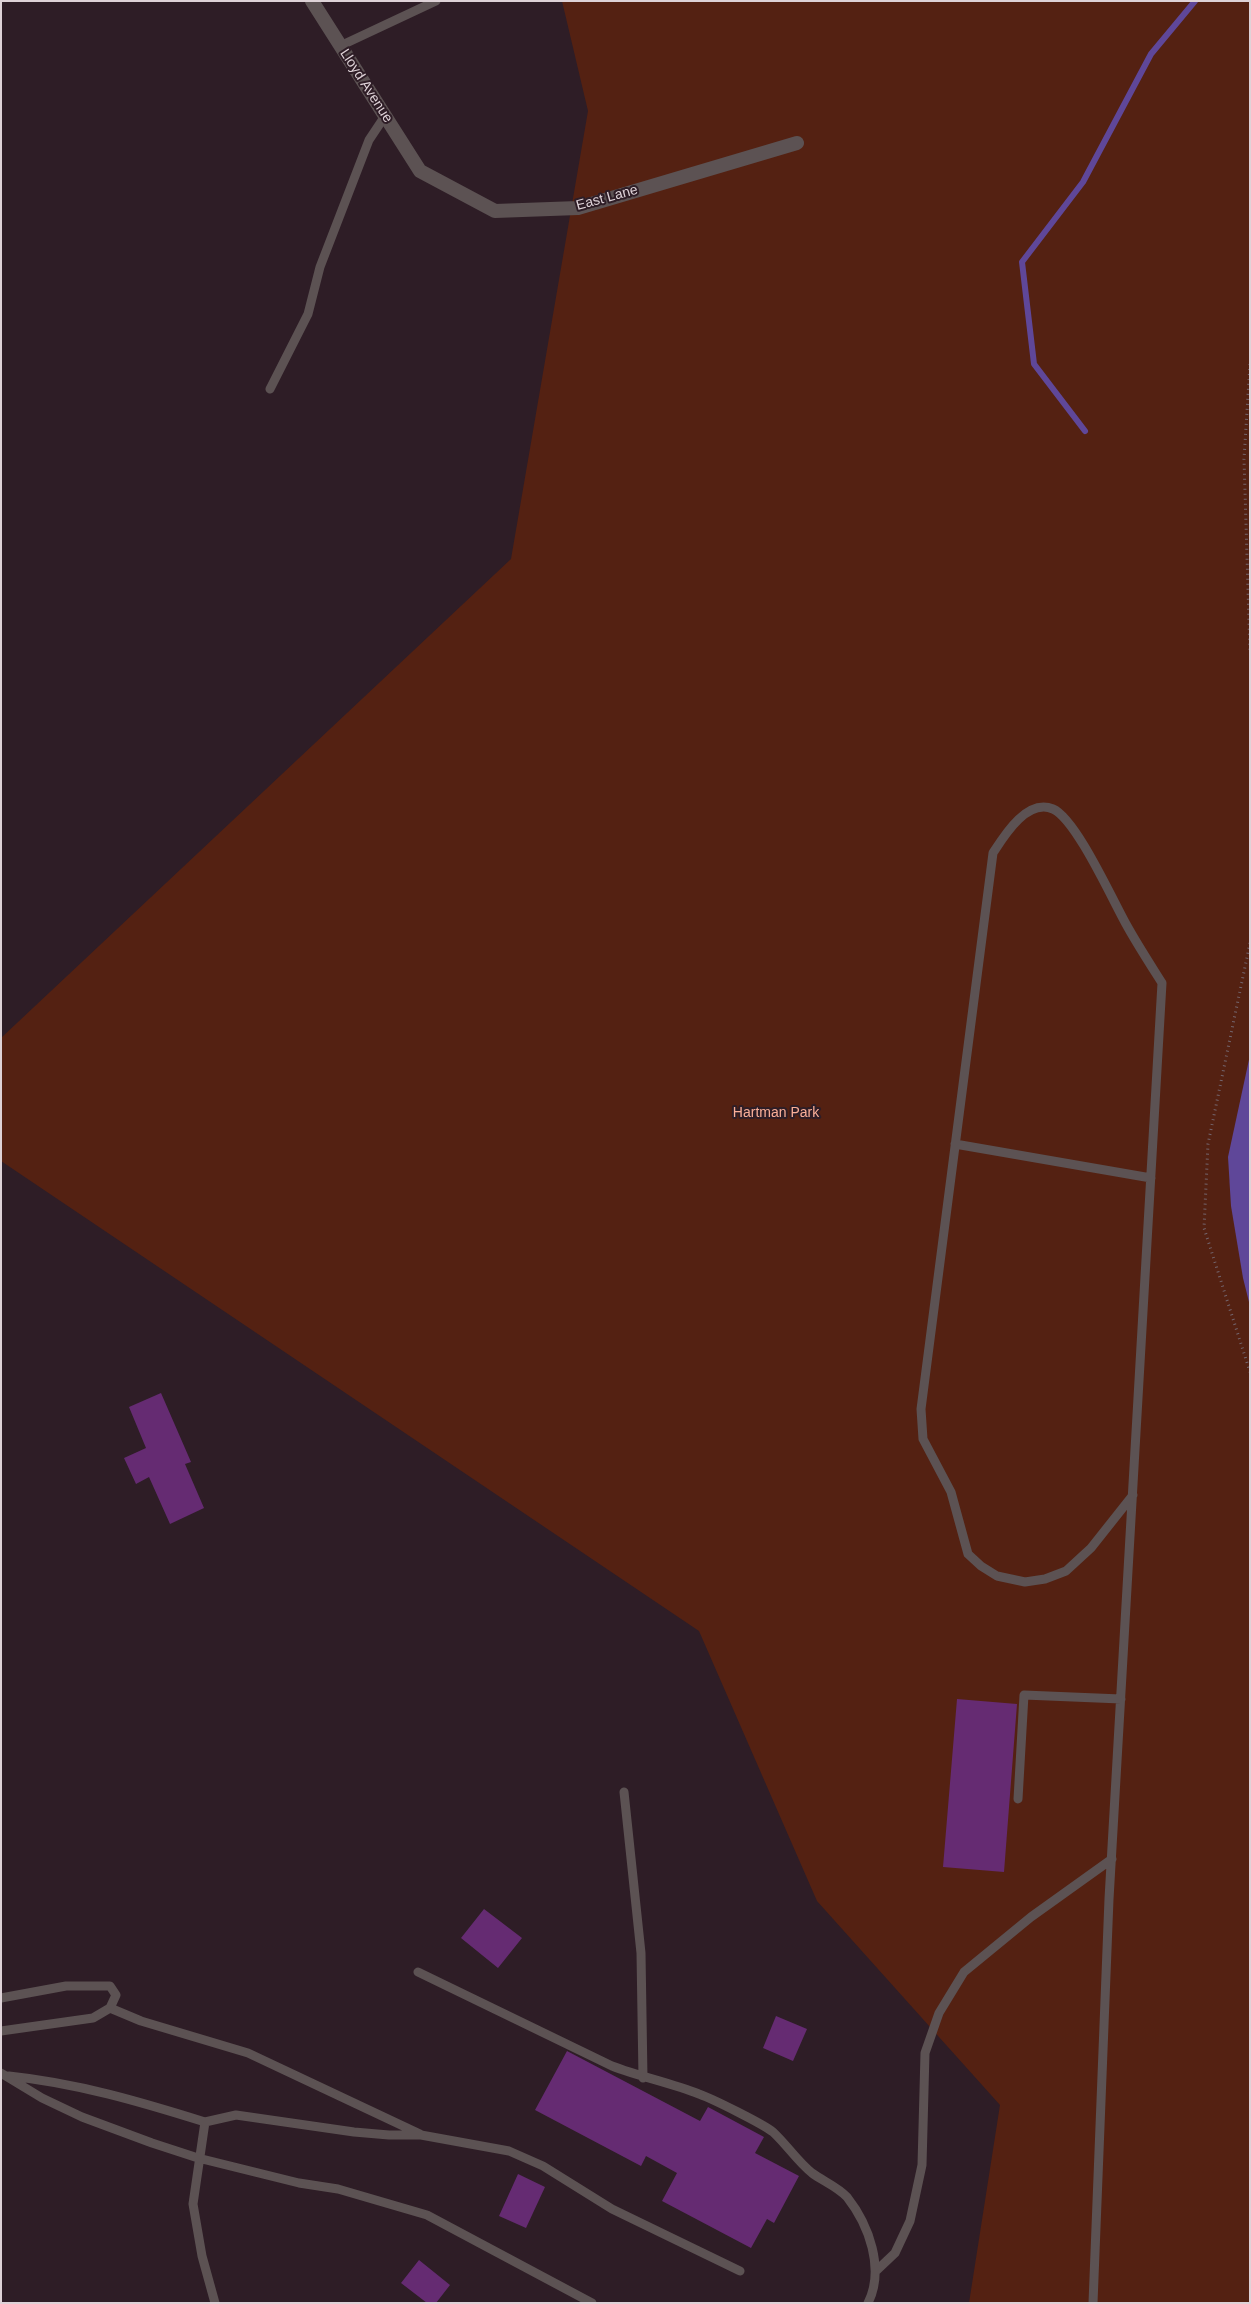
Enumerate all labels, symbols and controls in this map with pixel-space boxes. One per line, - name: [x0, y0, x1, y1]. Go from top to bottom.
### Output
- street label: Lloyd Avenue: [336, 46, 396, 126]
- street label: East Lane: [574, 182, 640, 214]
- park label: Hartman Park: [733, 1105, 819, 1121]

